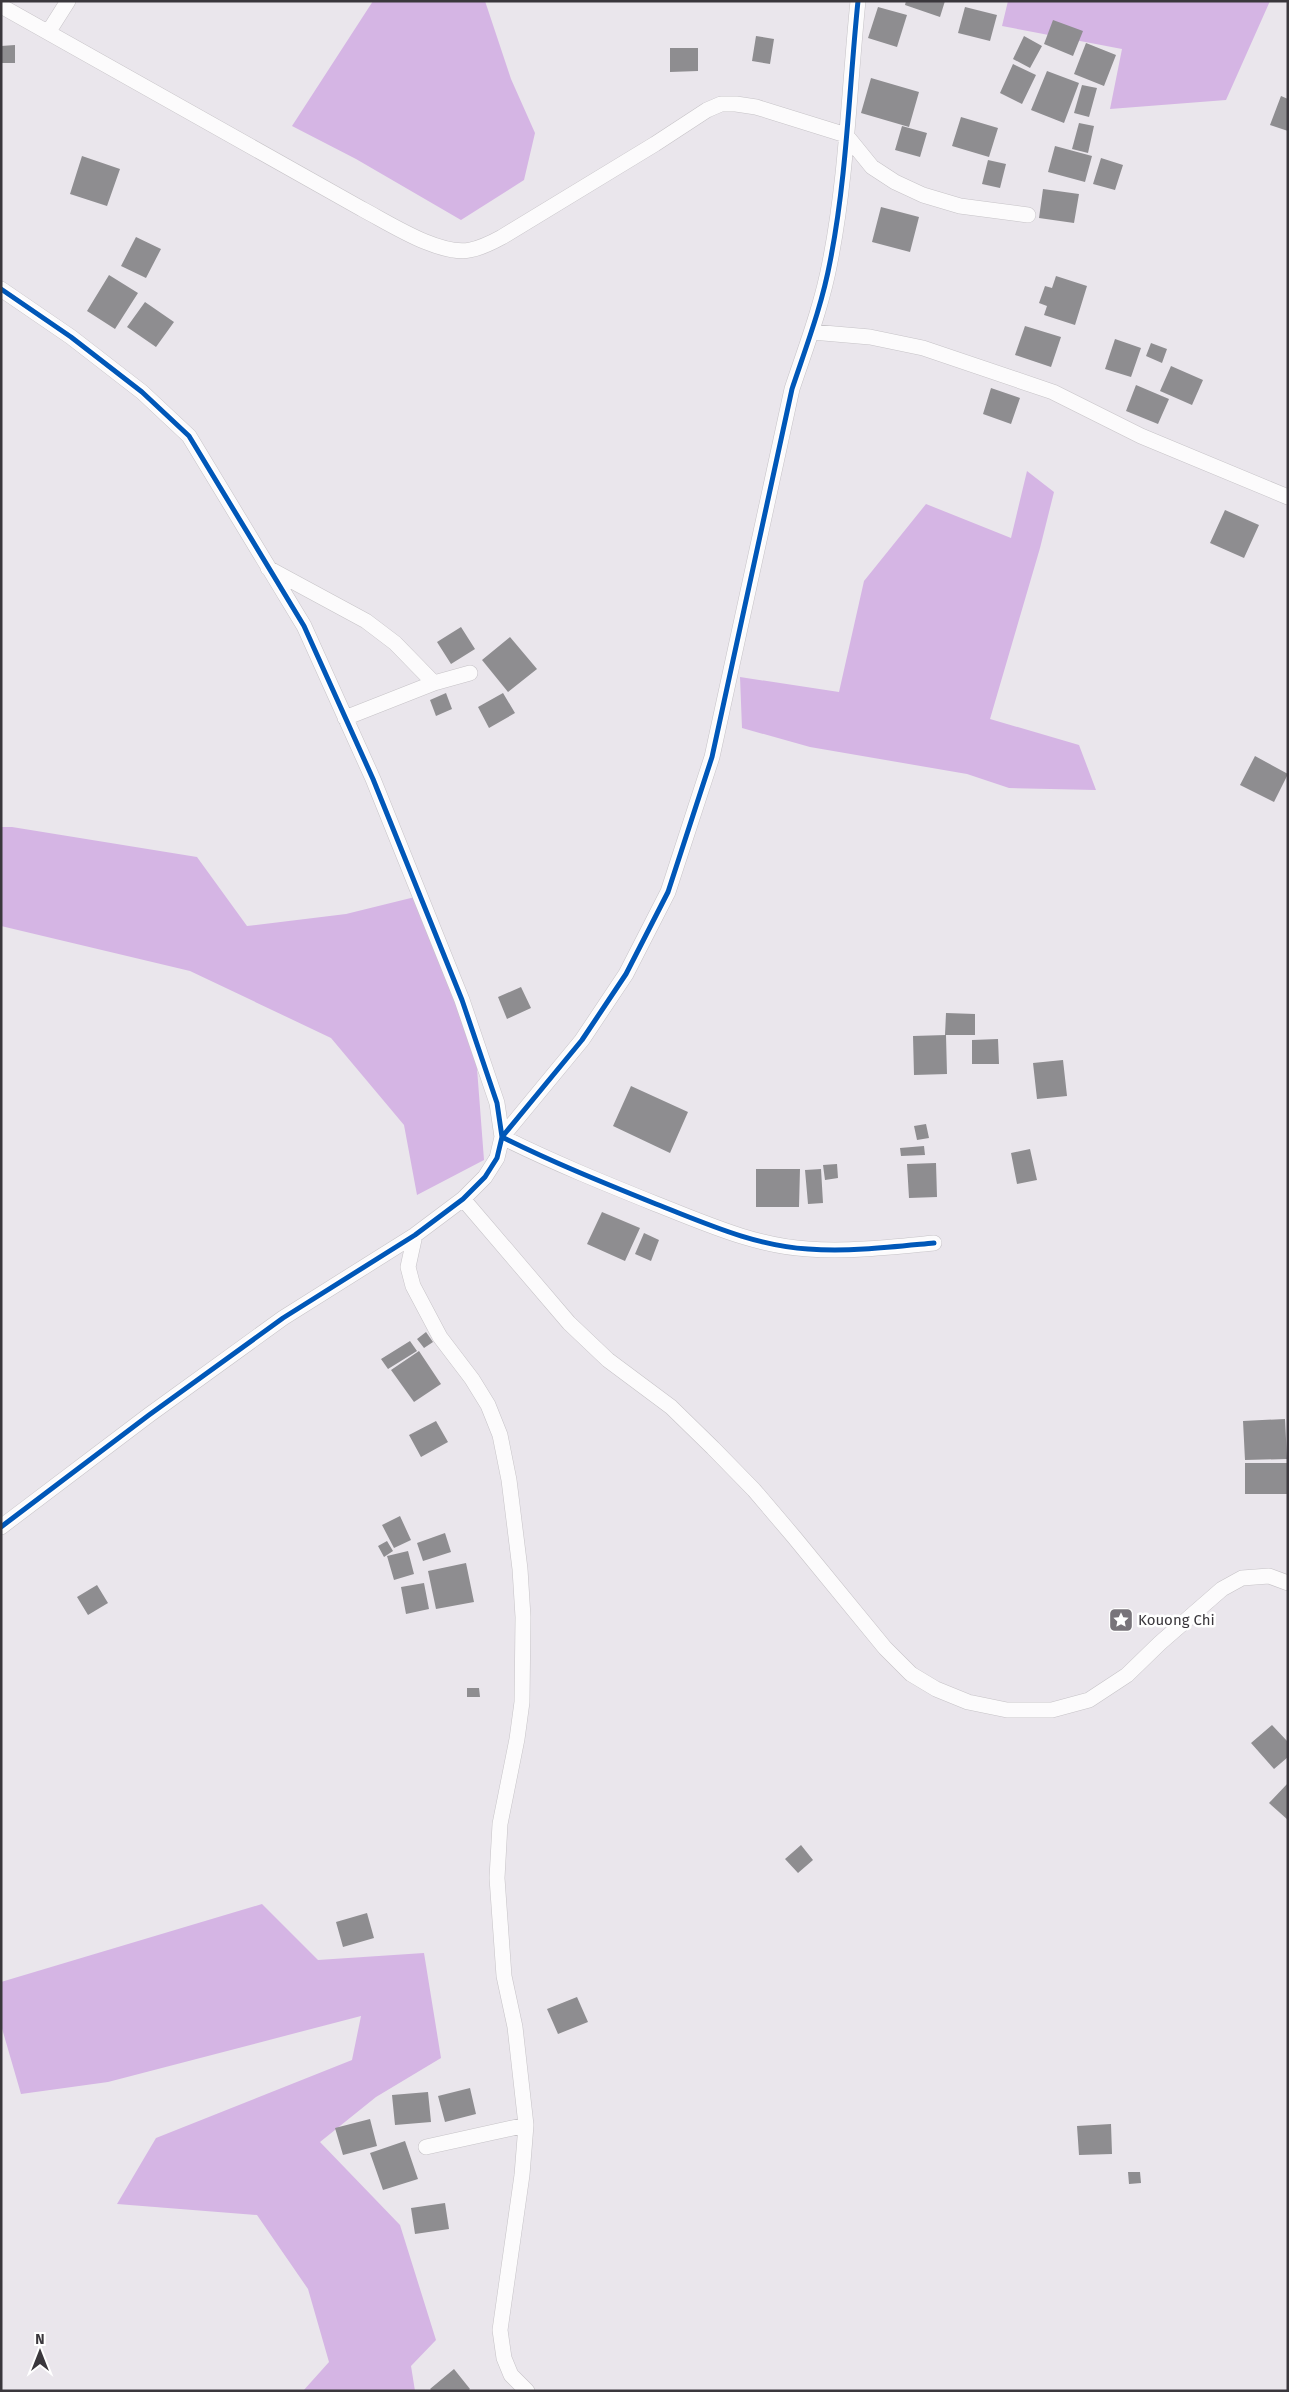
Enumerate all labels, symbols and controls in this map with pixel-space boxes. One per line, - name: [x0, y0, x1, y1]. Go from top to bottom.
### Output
- place icon: Kouong Chi: [1108, 1607, 1134, 1633]
- place label: Kouong Chi: [1138, 1611, 1215, 1629]
- north arrow: [15, 2327, 65, 2377]
- text: N: [35, 2331, 45, 2348]

